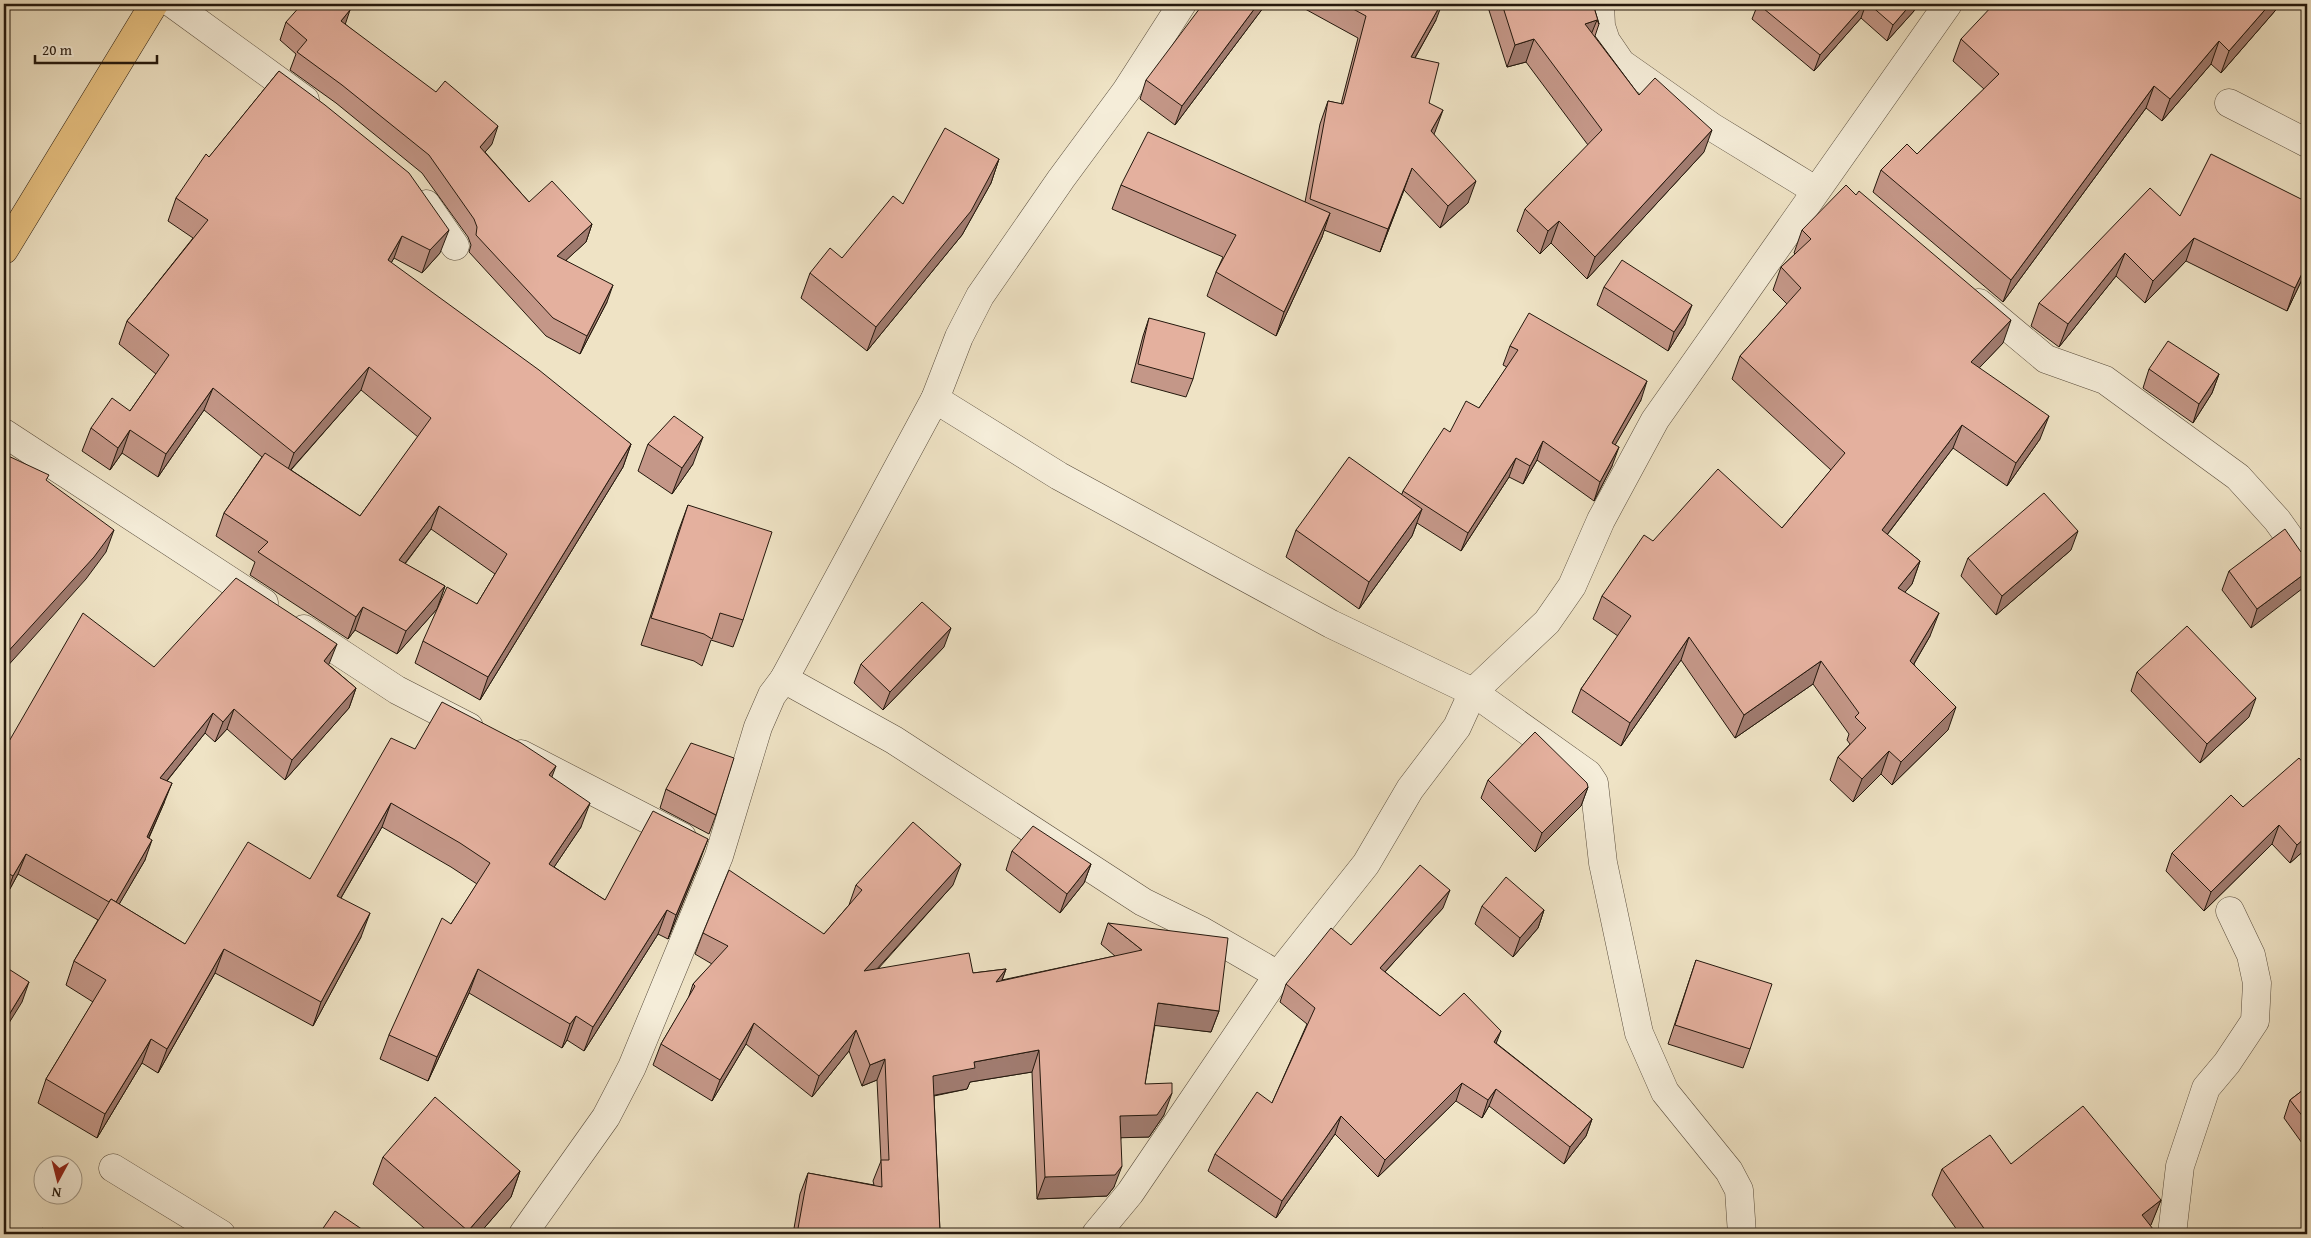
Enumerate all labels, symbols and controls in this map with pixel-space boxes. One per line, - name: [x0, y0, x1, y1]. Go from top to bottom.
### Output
- scale bar: [35, 32, 158, 64]
- text: 20 m: [42, 39, 73, 60]
- north arrow: [32, 1156, 82, 1206]
- text: N: [50, 1182, 62, 1203]

